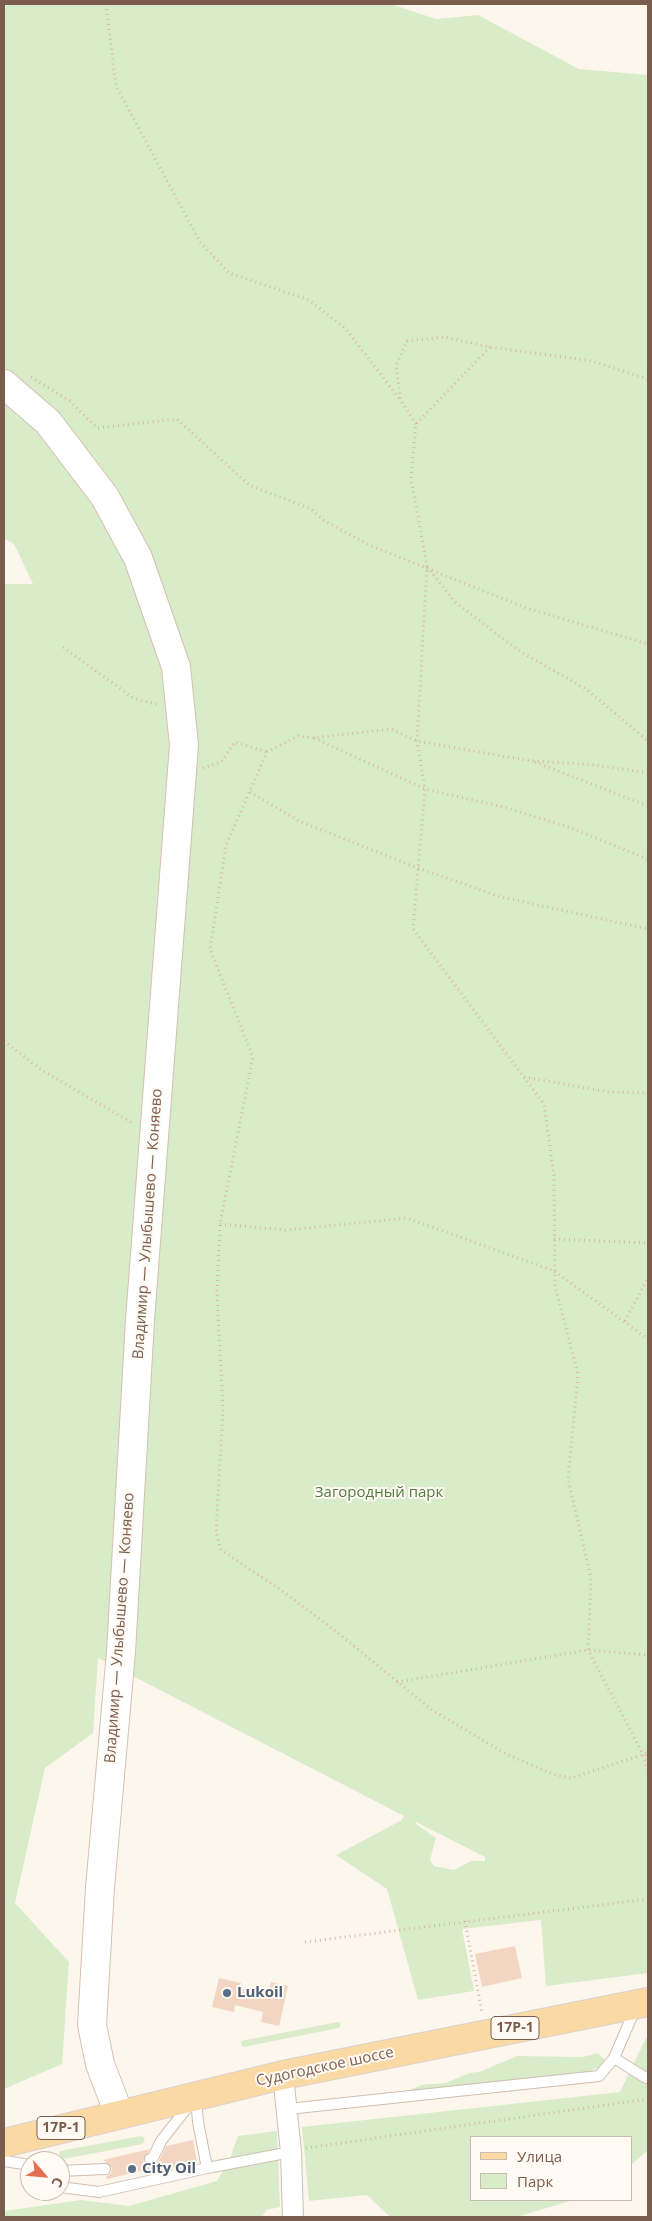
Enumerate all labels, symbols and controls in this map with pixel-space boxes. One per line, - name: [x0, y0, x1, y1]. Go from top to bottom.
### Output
- street label: Владимир — Улыбышево — Коняево: [130, 1088, 166, 1360]
- park label: Загородный парк: [315, 1484, 443, 1502]
- street label: Владимир — Улыбышево — Коняево: [102, 1492, 138, 1764]
- place label: Lukoil: [237, 1984, 283, 2002]
- marker: Lukoil: [221, 1987, 233, 1999]
- road number: 17Р-1: [491, 2016, 539, 2040]
- street label: Судогодское шоссе: [255, 2044, 395, 2090]
- road number: 17Р-1: [37, 2116, 85, 2140]
- legend: [470, 2136, 632, 2201]
- text: Улица: [517, 2146, 562, 2166]
- north arrow: [20, 2151, 70, 2201]
- place label: City Oil: [142, 2160, 196, 2178]
- marker: City Oil: [126, 2163, 138, 2175]
- text: Парк: [517, 2171, 553, 2191]
- text: С: [47, 2174, 68, 2191]

